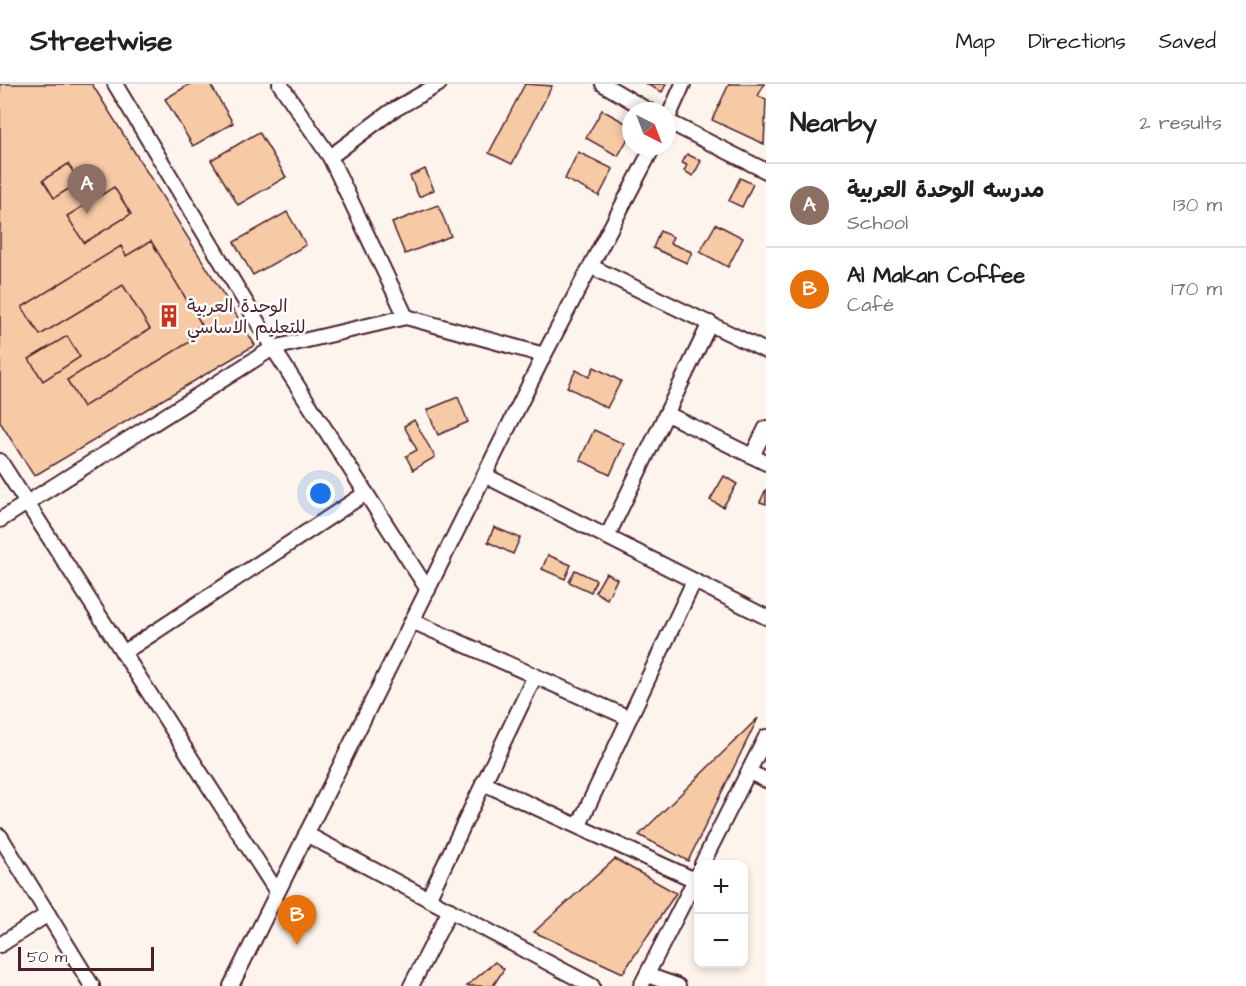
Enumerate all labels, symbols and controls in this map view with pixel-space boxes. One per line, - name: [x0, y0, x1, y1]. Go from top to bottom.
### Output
- text: Streetwise: [30, 22, 172, 61]
- text: Map: [955, 27, 995, 56]
- text: Directions: [1028, 27, 1126, 56]
- text: Saved: [1159, 27, 1216, 56]
- north arrow: [622, 102, 676, 156]
- text: Nearby: [790, 105, 877, 141]
- text: 2 results: [1139, 109, 1222, 137]
- pin: A: [68, 164, 106, 214]
- text: مدرسه الوحدة العربية: [847, 175, 1045, 206]
- text: A: [803, 191, 816, 219]
- text: 130 m: [1173, 191, 1222, 219]
- text: School: [847, 209, 908, 237]
- text: Al Makan Coffee: [847, 260, 1025, 291]
- text: B: [802, 275, 817, 303]
- text: 170 m: [1171, 275, 1222, 303]
- text: Café: [847, 291, 894, 319]
- place label: الوحدة العربية للتعليم الاساسي: [187, 294, 306, 343]
- building icon: الوحدة العربية للتعليم الاساسي: [156, 303, 182, 329]
- your location: [306, 479, 335, 508]
- map controls: [694, 860, 748, 968]
- button: +: [694, 860, 748, 914]
- pin: B: [278, 896, 316, 945]
- button: −: [694, 914, 748, 968]
- scale bar: [18, 944, 154, 972]
- text: 50 m: [27, 946, 67, 968]

